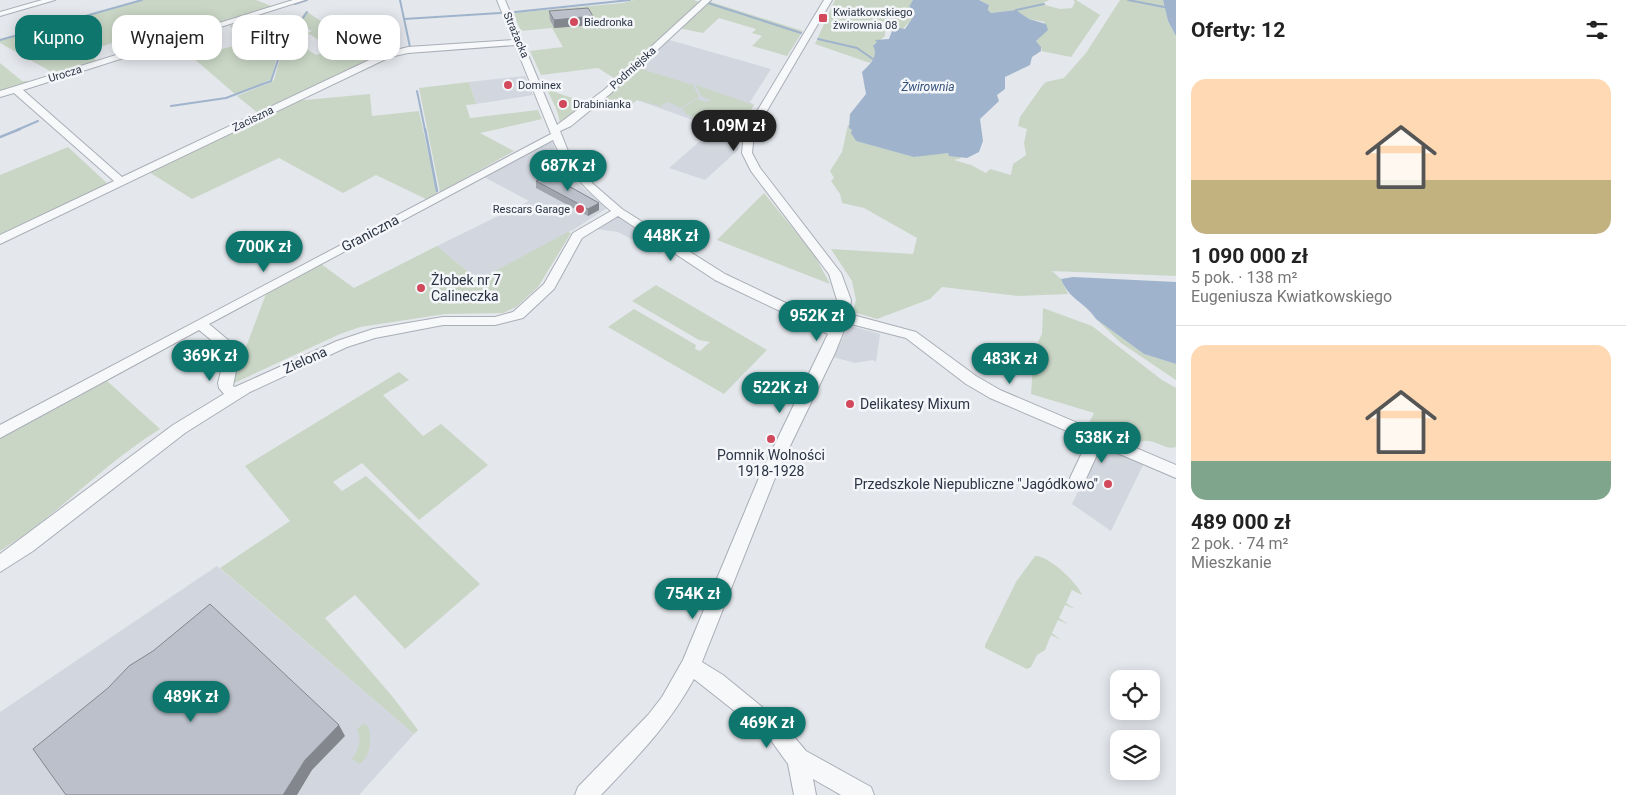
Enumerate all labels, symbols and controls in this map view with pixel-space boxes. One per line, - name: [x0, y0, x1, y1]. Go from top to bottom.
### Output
- place label: Kwiatkowskiego żwirownia 08: [833, 6, 912, 32]
- street label: Strażacka: [501, 10, 531, 60]
- marker: Kwiatkowskiego żwirownia 08: [817, 12, 829, 24]
- chip: Kupno: [15, 15, 102, 60]
- chip: Wynajem: [112, 15, 222, 60]
- chip: Filtry: [232, 15, 308, 60]
- chip: Nowe: [318, 15, 400, 60]
- marker: Biedronka: [568, 16, 580, 28]
- place label: Biedronka: [584, 16, 633, 29]
- icon: filters: [1583, 16, 1611, 44]
- text: Oferty: 12: [1191, 18, 1285, 42]
- street label: Podmiejska: [607, 44, 659, 92]
- street label: Urocza: [47, 63, 83, 85]
- marker: Dominex: [502, 79, 514, 91]
- place label: Dominex: [518, 79, 562, 92]
- water label: Żwirownia: [900, 79, 955, 94]
- marker: Drabinianka: [557, 98, 569, 110]
- place label: Drabinianka: [573, 98, 631, 111]
- street label: Zaciszna: [230, 103, 276, 135]
- pin: 1.09M zł: [682, 110, 786, 152]
- icon: home: [1356, 112, 1446, 202]
- text: 1.09M zł: [702, 116, 766, 135]
- pin: 687K zł: [522, 150, 614, 192]
- text: 687K zł: [541, 156, 595, 175]
- place label: Rescars Garage: [493, 203, 570, 216]
- marker: Rescars Garage: [574, 203, 586, 215]
- street label: Graniczna: [339, 211, 401, 255]
- pin: 448K zł: [625, 220, 717, 262]
- text: 448K zł: [644, 226, 698, 245]
- pin: 700K zł: [218, 230, 310, 273]
- text: 700K zł: [237, 237, 291, 256]
- text: 1 090 000 zł: [1191, 244, 1308, 268]
- text: 5 pok. · 138 m²: [1191, 268, 1297, 287]
- place label: Żłobek nr 7 Calineczka: [431, 272, 501, 304]
- marker: Żłobek nr 7 Calineczka: [415, 282, 427, 294]
- text: Eugeniusza Kwiatkowskiego: [1191, 287, 1392, 306]
- pin: 952K zł: [771, 300, 863, 342]
- text: 952K zł: [790, 306, 844, 325]
- pin: 369K zł: [164, 340, 256, 382]
- pin: 483K zł: [964, 342, 1056, 385]
- street label: Zielona: [281, 343, 329, 377]
- text: 369K zł: [183, 346, 237, 365]
- text: 483K zł: [983, 349, 1037, 368]
- pin: 522K zł: [734, 372, 826, 414]
- icon: home: [1356, 377, 1446, 467]
- text: 522K zł: [753, 378, 807, 397]
- place label: Delikatesy Mixum: [860, 396, 970, 412]
- marker: Delikatesy Mixum: [844, 398, 856, 410]
- pin: 538K zł: [1056, 422, 1148, 464]
- text: 538K zł: [1075, 428, 1129, 447]
- marker: Pomnik Wolności 1918-1928: [765, 433, 777, 445]
- place label: Pomnik Wolności 1918-1928: [717, 447, 825, 479]
- place label: Przedszkole Niepubliczne "Jagódkowo": [854, 476, 1098, 492]
- marker: Przedszkole Niepubliczne "Jagódkowo": [1102, 478, 1114, 490]
- text: 489 000 zł: [1191, 510, 1291, 534]
- text: 2 pok. · 74 m²: [1191, 534, 1288, 553]
- text: Mieszkanie: [1191, 553, 1272, 572]
- pin: 754K zł: [647, 578, 739, 620]
- text: 754K zł: [666, 584, 720, 603]
- map controls: [1110, 670, 1160, 780]
- button: locate: [1110, 670, 1160, 720]
- pin: 489K zł: [145, 680, 237, 723]
- text: 489K zł: [164, 687, 218, 706]
- pin: 469K zł: [721, 706, 813, 749]
- text: 469K zł: [740, 713, 794, 732]
- button: layers: [1110, 730, 1160, 780]

